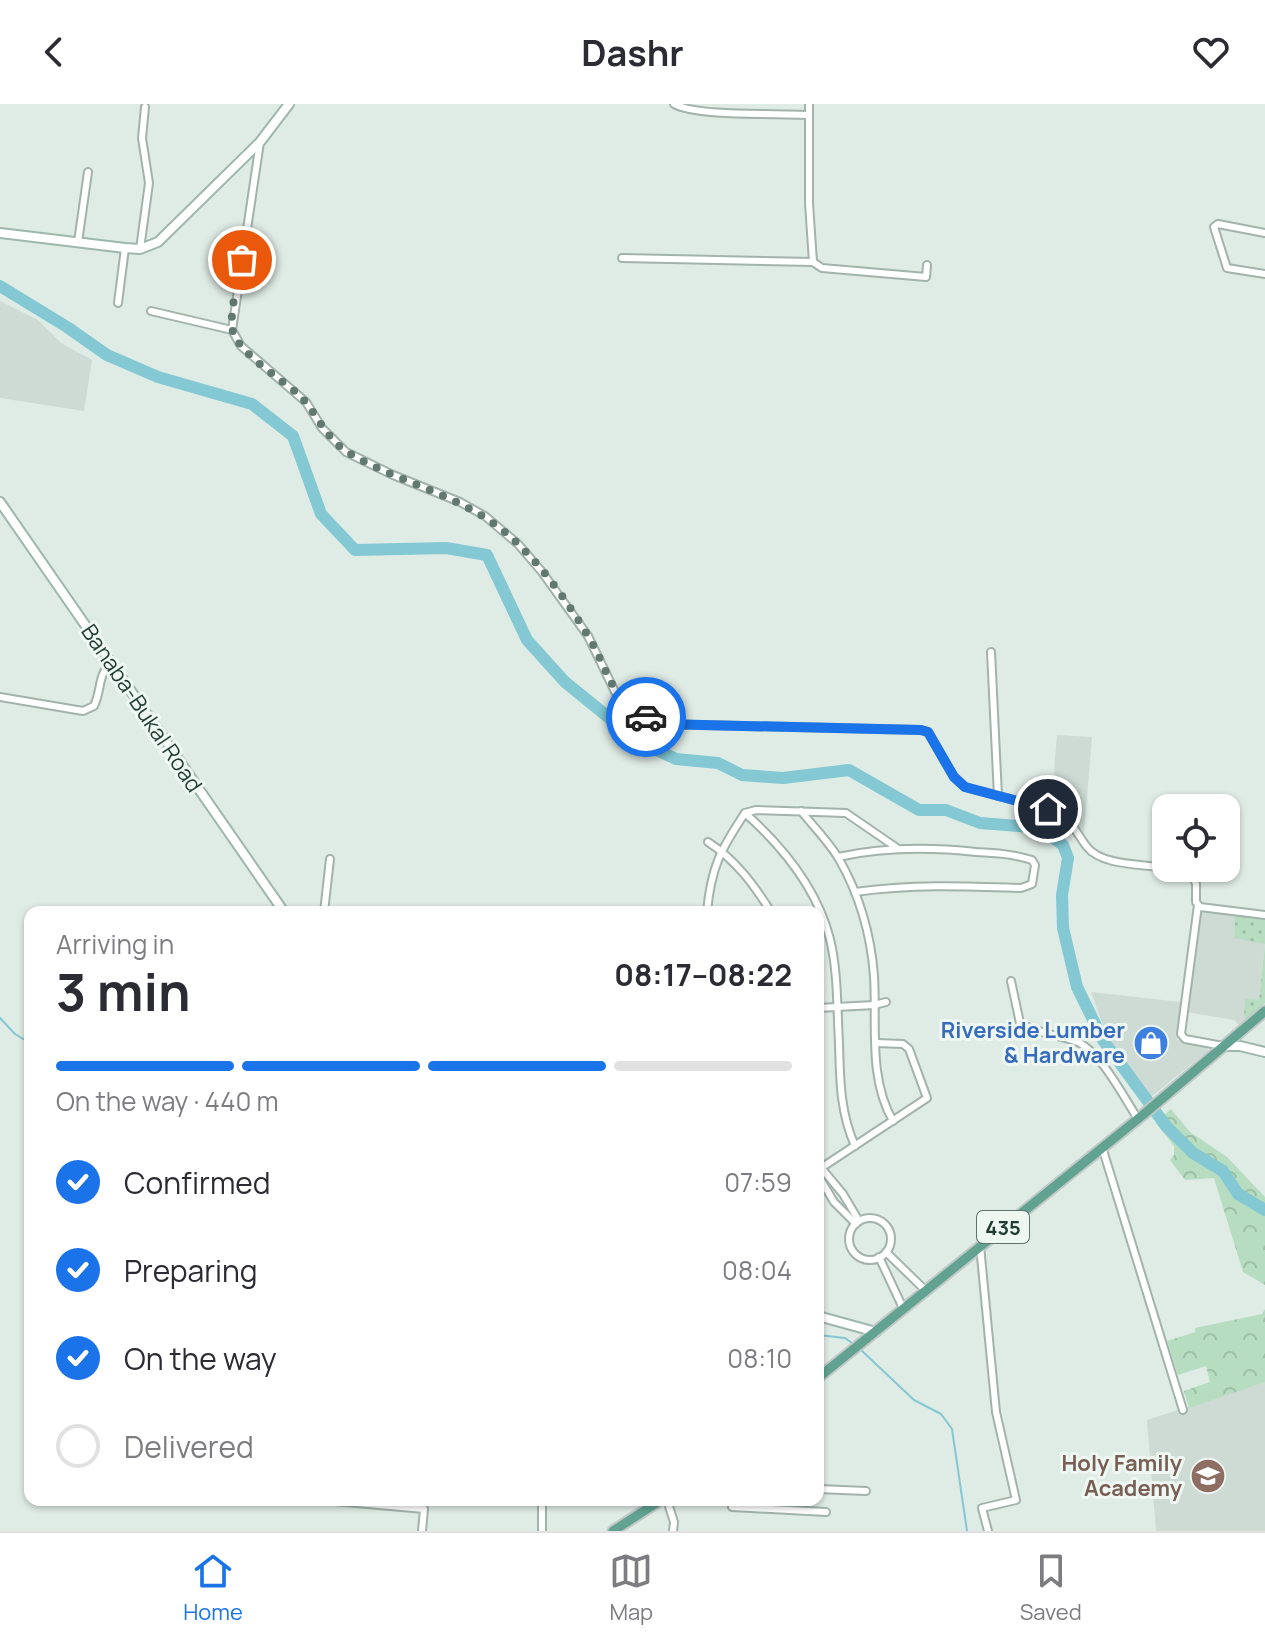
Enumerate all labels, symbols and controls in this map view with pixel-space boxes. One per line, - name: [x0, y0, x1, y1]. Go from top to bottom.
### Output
- text: Dashr: [581, 28, 684, 77]
- icon: back: [32, 30, 76, 74]
- icon: heart: [1189, 30, 1233, 74]
- pin: [208, 226, 276, 294]
- icon: bag: [220, 238, 264, 282]
- street label: Banaba-Bukal Road: [75, 618, 209, 798]
- courier: [606, 677, 686, 757]
- icon: car: [624, 695, 668, 739]
- pin: [1014, 775, 1082, 843]
- icon: home: [1026, 787, 1070, 831]
- map controls: [1152, 794, 1240, 882]
- button: locate: [1152, 794, 1240, 882]
- text: Arriving in: [56, 926, 174, 962]
- text: 08:17–08:22: [614, 954, 792, 995]
- text: 3 min: [56, 956, 191, 1027]
- place label: Riverside Lumber & Hardware: [941, 1015, 1125, 1070]
- shop icon: Riverside Lumber & Hardware: [1132, 1024, 1170, 1062]
- text: On the way · 440 m: [56, 1083, 279, 1119]
- icon: check: [56, 1160, 100, 1204]
- text: Confirmed: [124, 1162, 271, 1203]
- text: 07:59: [724, 1164, 792, 1200]
- road number: 435: [977, 1211, 1029, 1243]
- icon: check: [56, 1248, 100, 1292]
- text: Preparing: [124, 1250, 258, 1291]
- text: 08:04: [722, 1252, 792, 1288]
- icon: check: [56, 1336, 100, 1380]
- text: On the way: [124, 1338, 277, 1379]
- text: 08:10: [727, 1340, 792, 1376]
- text: Delivered: [124, 1426, 254, 1467]
- place label: Holy Family Academy: [1061, 1448, 1183, 1503]
- school or university icon: Holy Family Academy: [1189, 1457, 1227, 1495]
- tab: Home: [183, 1549, 243, 1627]
- tab: Map: [609, 1549, 653, 1627]
- tab: Saved: [1020, 1549, 1082, 1627]

